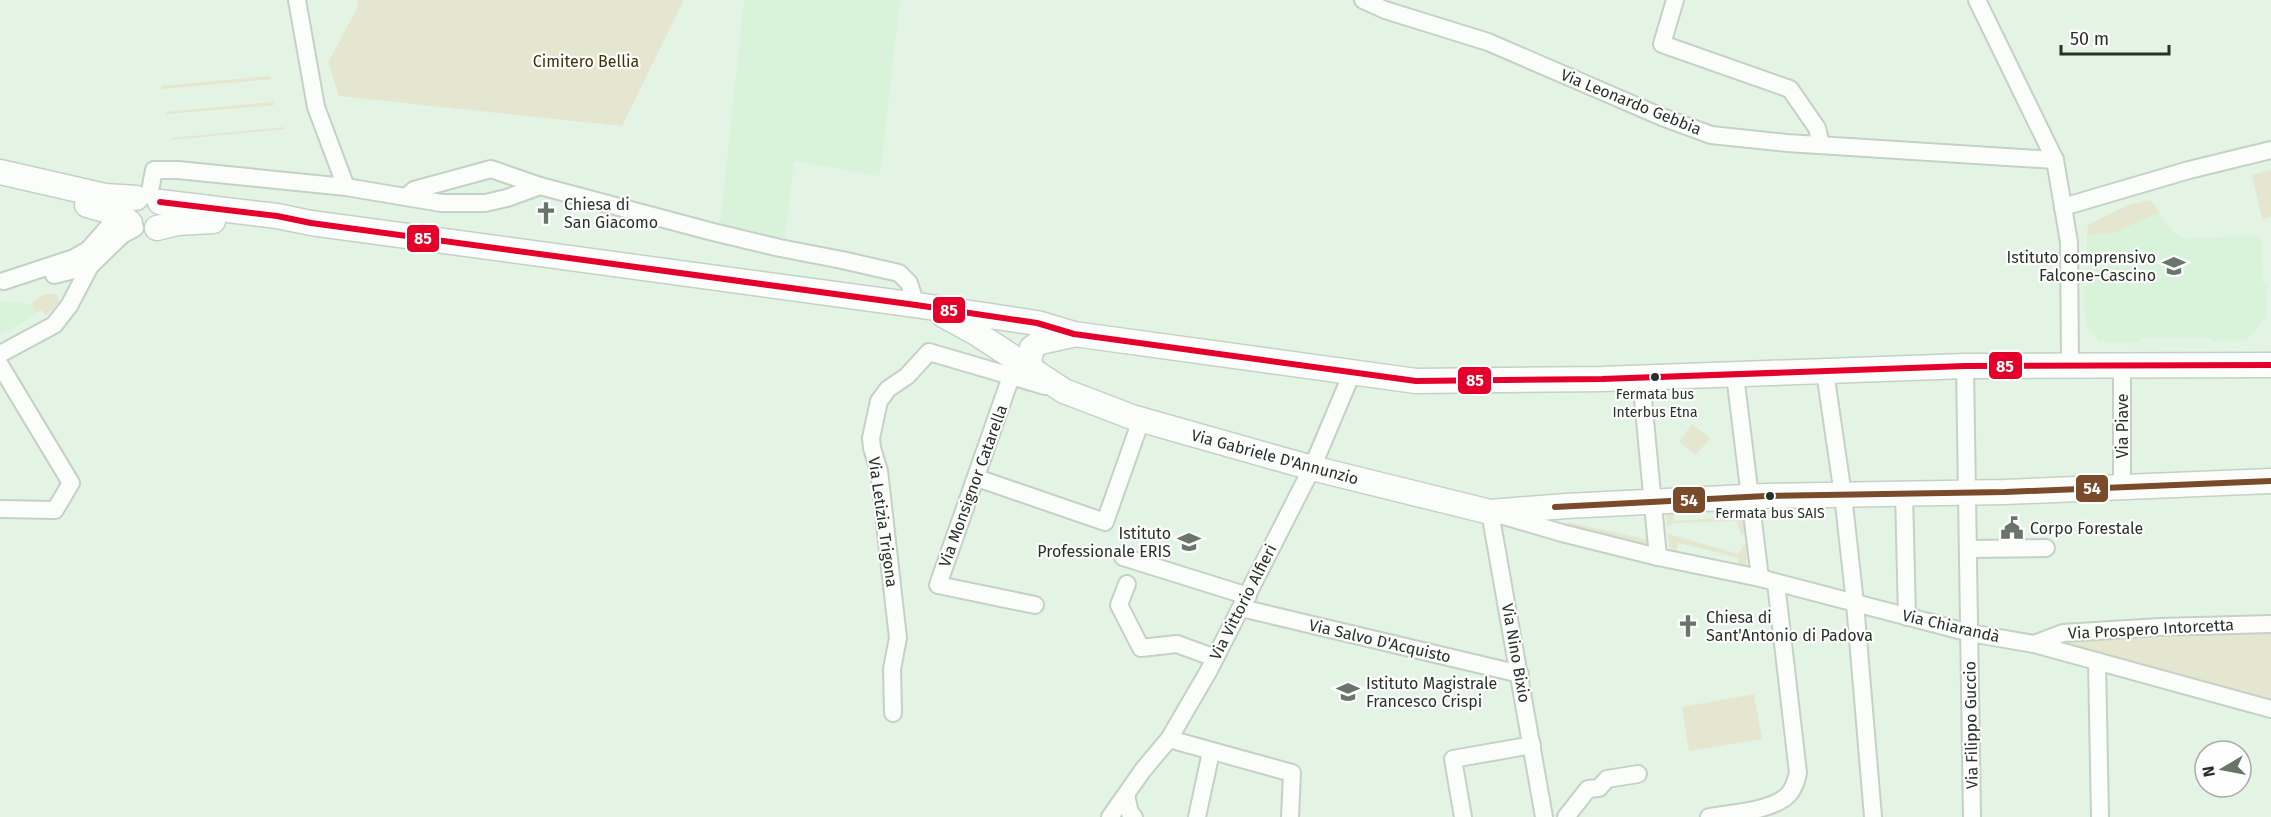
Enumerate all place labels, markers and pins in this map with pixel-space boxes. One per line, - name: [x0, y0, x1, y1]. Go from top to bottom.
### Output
- place label: Chiesa di San Giacomo: [564, 195, 658, 232]
- church icon: Chiesa di San Giacomo: [533, 200, 559, 226]
- place label: Istituto comprensivo Falcone-Cascino: [2006, 248, 2156, 285]
- school or university icon: Istituto comprensivo Falcone-Cascino: [2161, 253, 2187, 279]
- marker: Fermata bus Interbus Etna: [1649, 371, 1661, 383]
- place label: Fermata bus Interbus Etna: [1612, 386, 1698, 421]
- marker: Fermata bus SAIS: [1764, 490, 1776, 502]
- place label: Fermata bus SAIS: [1715, 505, 1825, 522]
- public building icon: Corpo Forestale: [1999, 515, 2025, 541]
- place label: Corpo Forestale: [2030, 519, 2143, 538]
- place label: Istituto Professionale ERIS: [1037, 524, 1171, 561]
- school or university icon: Istituto Professionale ERIS: [1176, 529, 1202, 555]
- place label: Chiesa di Sant'Antonio di Padova: [1706, 608, 1873, 645]
- church icon: Chiesa di Sant'Antonio di Padova: [1675, 613, 1701, 639]
- place label: Istituto Magistrale Francesco Crispi: [1366, 674, 1497, 711]
- school or university icon: Istituto Magistrale Francesco Crispi: [1335, 679, 1361, 705]

